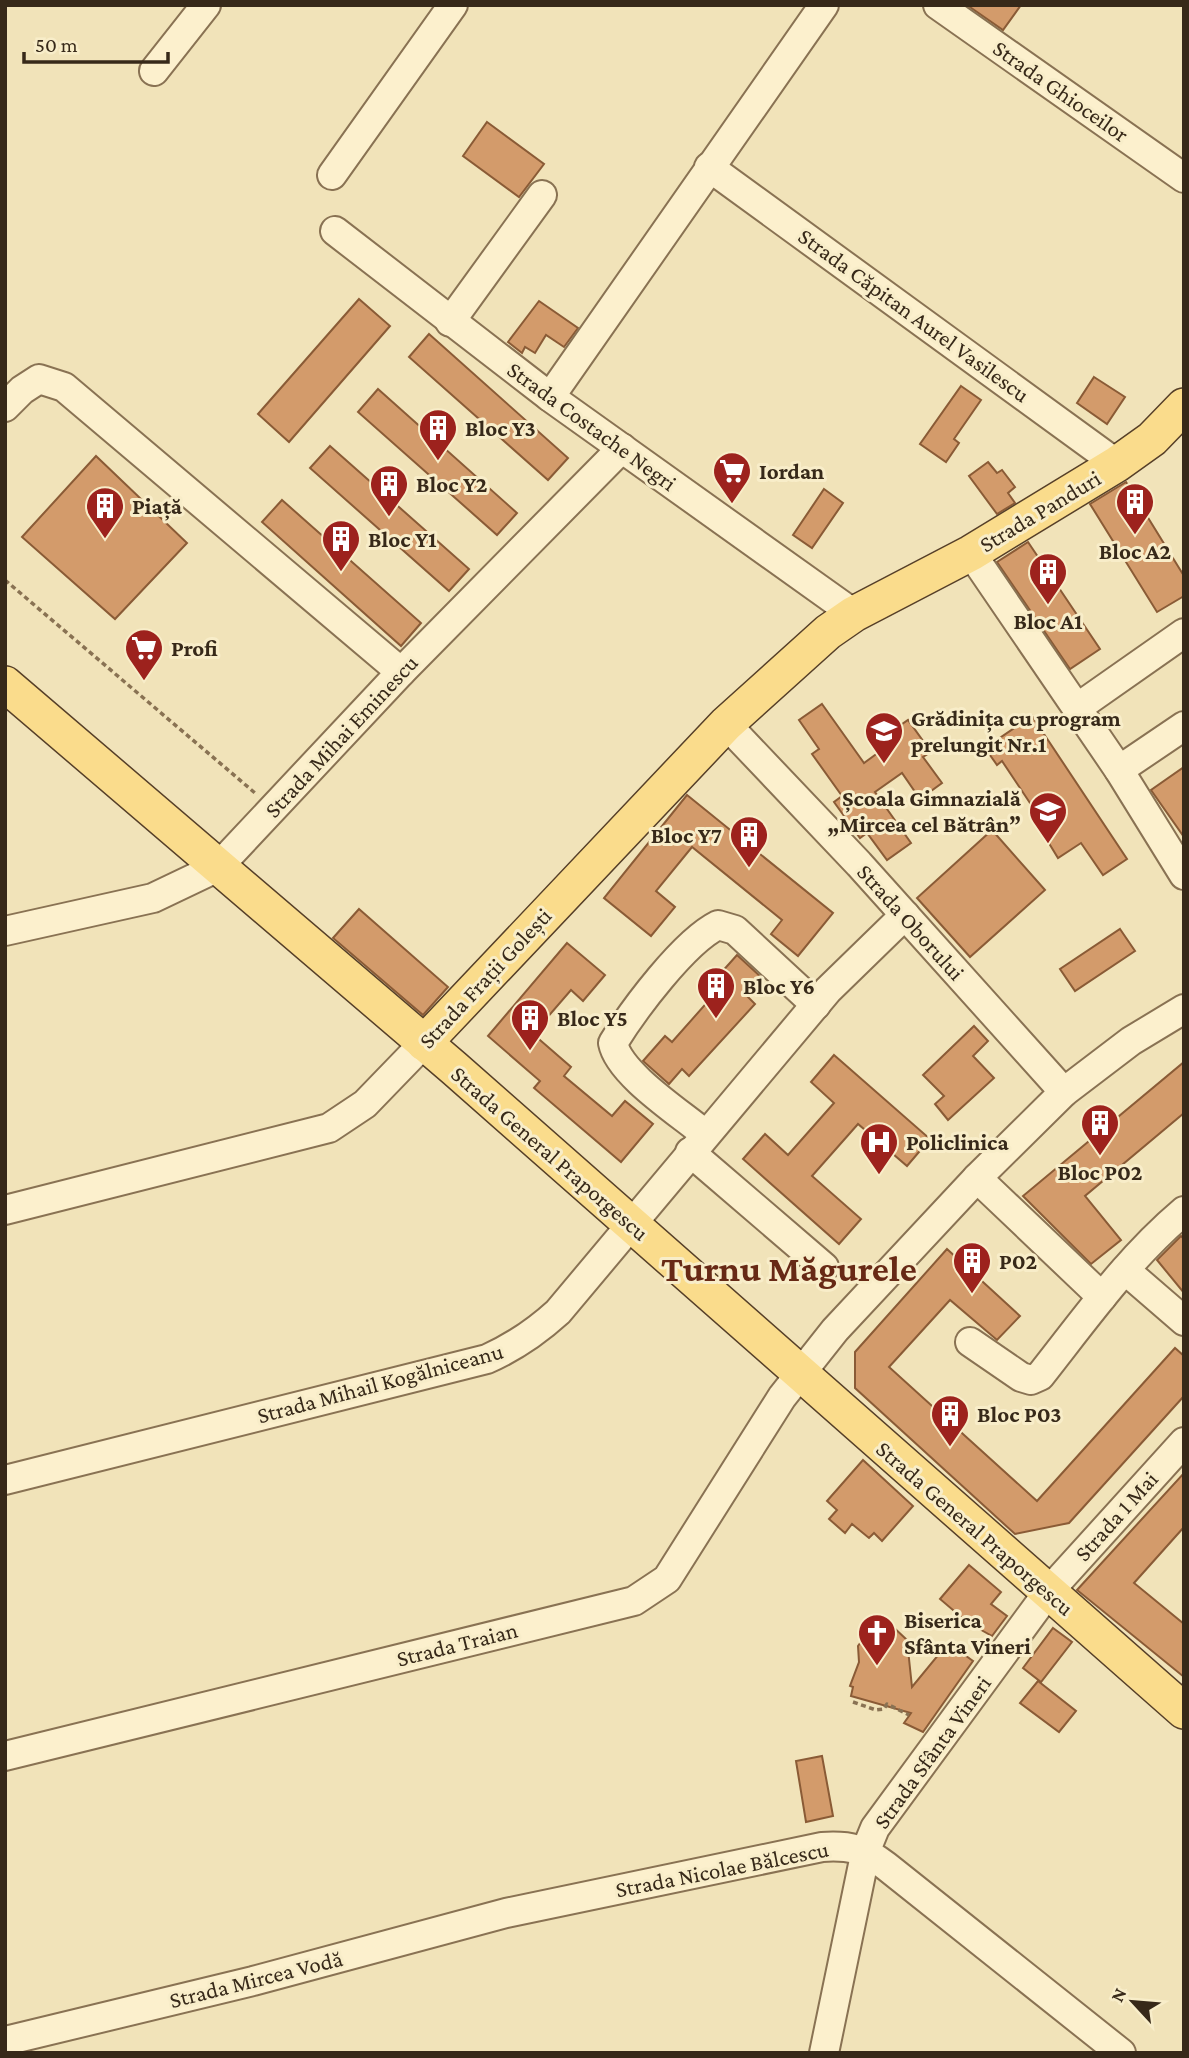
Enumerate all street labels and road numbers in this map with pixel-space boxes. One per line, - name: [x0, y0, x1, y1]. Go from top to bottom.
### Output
- street label: Strada Ghioceilor: [988, 35, 1134, 147]
- street label: Strada Căpitan Aurel Vasilescu: [794, 223, 1034, 407]
- street label: Strada Costache Negri: [502, 356, 682, 496]
- street label: Strada Panduri: [975, 465, 1105, 557]
- street label: Strada Mihai Eminescu: [259, 649, 423, 823]
- street label: Strada Oborului: [852, 859, 970, 985]
- street label: Strada Frații Golești: [413, 903, 558, 1055]
- street label: Strada General Praporgescu: [446, 1060, 654, 1246]
- street label: Strada Mihail Kogălniceanu: [254, 1338, 506, 1428]
- street label: Strada General Praporgescu: [871, 1435, 1079, 1621]
- street label: Strada 1 Mai: [1069, 1466, 1163, 1566]
- street label: Strada Traian: [394, 1616, 520, 1672]
- street label: Strada Sfânta Vineri: [868, 1671, 996, 1833]
- street label: Strada Nicolae Bălcescu: [613, 1836, 831, 1902]
- street label: Strada Mircea Vodă: [167, 1945, 346, 2013]

